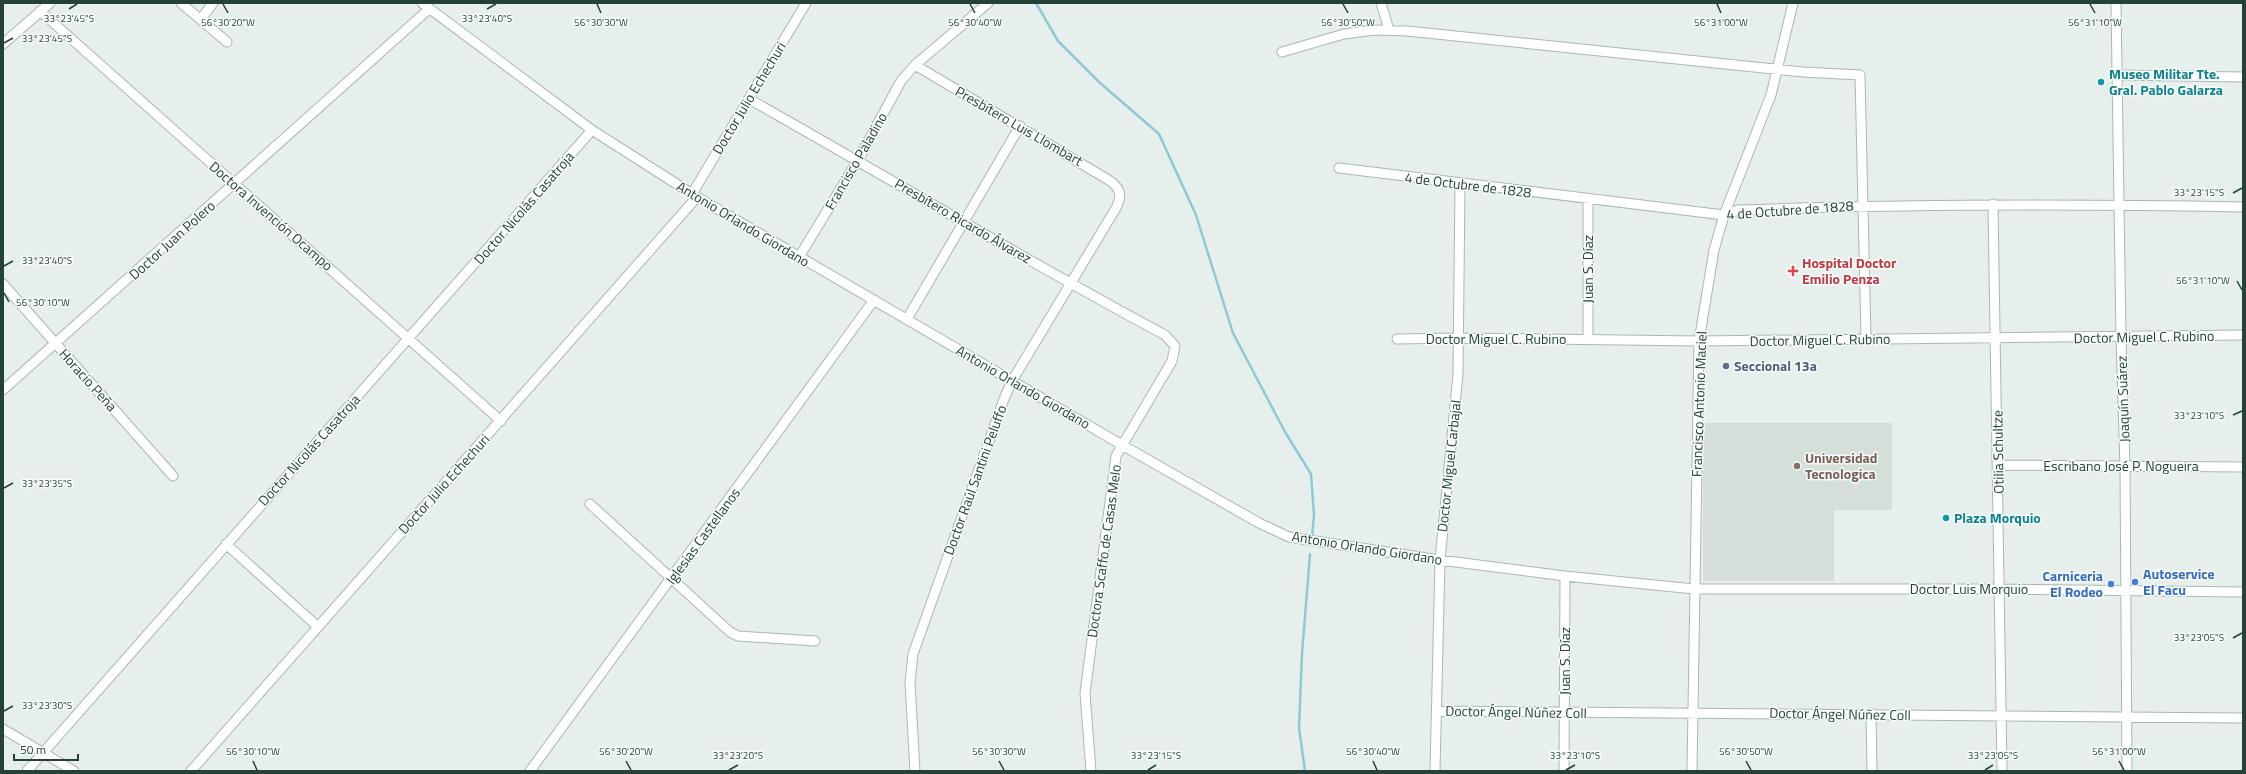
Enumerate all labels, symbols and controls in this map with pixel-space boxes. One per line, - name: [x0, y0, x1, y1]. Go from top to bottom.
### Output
- text: 33°23'45"S: [44, 11, 94, 26]
- text: 33°23'40"S: [462, 11, 512, 26]
- text: 56°30'20"W: [201, 15, 255, 30]
- text: 56°30'30"W: [574, 15, 628, 30]
- text: 56°30'40"W: [948, 15, 1002, 30]
- text: 56°30'50"W: [1321, 15, 1375, 30]
- text: 56°31'00"W: [1694, 15, 1748, 30]
- text: 56°31'10"W: [2068, 15, 2122, 30]
- text: 33°23'45"S: [22, 31, 72, 46]
- street label: Doctor Julio Echechuri: [707, 37, 791, 158]
- place label: Museo Militar Tte. Gral. Pablo Galarza: [2109, 63, 2223, 100]
- marker: Museo Militar Tte. Gral. Pablo Galarza: [2096, 77, 2106, 87]
- street label: Presbítero Luis Llombart: [952, 80, 1087, 171]
- street label: Francisco Paladino: [819, 108, 892, 213]
- street label: Doctor Nicolás Casatroja: [469, 147, 579, 269]
- street label: Doctora Invención Ocampo: [205, 156, 338, 275]
- street label: 4 de Octubre de 1828: [1404, 166, 1533, 203]
- street label: Presbítero Ricardo Álvarez: [891, 173, 1036, 268]
- street label: Antonio Orlando Giordano: [673, 175, 814, 272]
- text: 33°23'15"S: [2174, 185, 2224, 200]
- street label: Doctor Juan Polero: [124, 195, 220, 284]
- street label: 4 de Octubre de 1828: [1726, 195, 1854, 224]
- street label: Juan S. Díaz: [1577, 235, 1598, 303]
- place label: Hospital Doctor Emilio Penza: [1802, 252, 1896, 289]
- text: 33°23'40"S: [22, 253, 72, 268]
- marker: Hospital Doctor Emilio Penza: [1787, 265, 1799, 277]
- text: 56°31'10"W: [2176, 273, 2230, 288]
- text: 56°30'10"W: [16, 295, 70, 310]
- street label: Doctor Miguel C. Rubino: [2073, 325, 2214, 348]
- street label: Doctor Miguel C. Rubino: [1426, 328, 1566, 349]
- street label: Doctor Miguel C. Rubino: [1749, 328, 1890, 351]
- street label: Francisco Antonio Maciel: [1685, 331, 1712, 477]
- street label: Antonio Orlando Giordano: [952, 339, 1094, 434]
- street label: Horacio Peña: [54, 344, 122, 416]
- place label: Seccional 13a: [1734, 355, 1817, 376]
- street label: Joaquín Suárez: [2110, 355, 2135, 443]
- marker: Seccional 13a: [1721, 361, 1731, 371]
- street label: Doctor Nicolás Casatroja: [253, 389, 365, 510]
- street label: Doctor Miguel Carbajal: [1431, 399, 1466, 533]
- street label: Doctor Raúl Santini Peluffo: [938, 402, 1011, 558]
- text: 33°23'10"S: [2174, 408, 2224, 423]
- street label: Otilia Schultze: [1986, 410, 2009, 494]
- street label: Doctor Julio Echechuri: [393, 429, 494, 538]
- place label: Universidad Tecnologica: [1805, 447, 1877, 484]
- street label: Escribano José P. Nogueira: [2043, 455, 2199, 476]
- marker: Universidad Tecnologica: [1792, 461, 1802, 471]
- street label: Doctora Scaffo de Casas Melo: [1081, 463, 1126, 639]
- text: 33°23'35"S: [22, 476, 72, 491]
- street label: Iglesias Castellanos: [660, 483, 745, 588]
- place label: Plaza Morquio: [1954, 507, 2041, 528]
- marker: Plaza Morquio: [1941, 513, 1951, 523]
- street label: Antonio Orlando Giordano: [1290, 525, 1444, 570]
- place label: Autoservice El Facu: [2143, 563, 2215, 600]
- place label: Carniceria El Rodeo: [2042, 565, 2103, 602]
- marker: Autoservice El Facu: [2130, 577, 2140, 587]
- street label: Doctor Luis Morquio: [1910, 578, 2028, 599]
- marker: Carniceria El Rodeo: [2106, 579, 2116, 589]
- street label: Juan S. Díaz: [1554, 627, 1575, 695]
- text: 33°23'05"S: [2174, 630, 2224, 645]
- text: 33°23'30"S: [22, 698, 72, 713]
- street label: Doctor Ángel Núñez Coll: [1445, 700, 1587, 723]
- street label: Doctor Ángel Núñez Coll: [1769, 702, 1911, 725]
- scale bar: [14, 736, 78, 762]
- text: 50 m: [20, 740, 46, 759]
- text: 56°30'10"W: [226, 744, 280, 759]
- text: 56°30'20"W: [599, 744, 653, 759]
- text: 56°30'30"W: [972, 744, 1026, 759]
- text: 56°30'40"W: [1346, 744, 1400, 759]
- text: 56°30'50"W: [1719, 744, 1773, 759]
- text: 56°31'00"W: [2092, 744, 2146, 759]
- text: 33°23'20"S: [713, 748, 763, 763]
- text: 33°23'15"S: [1131, 748, 1181, 763]
- text: 33°23'10"S: [1550, 748, 1600, 763]
- text: 33°23'05"S: [1968, 748, 2018, 763]

